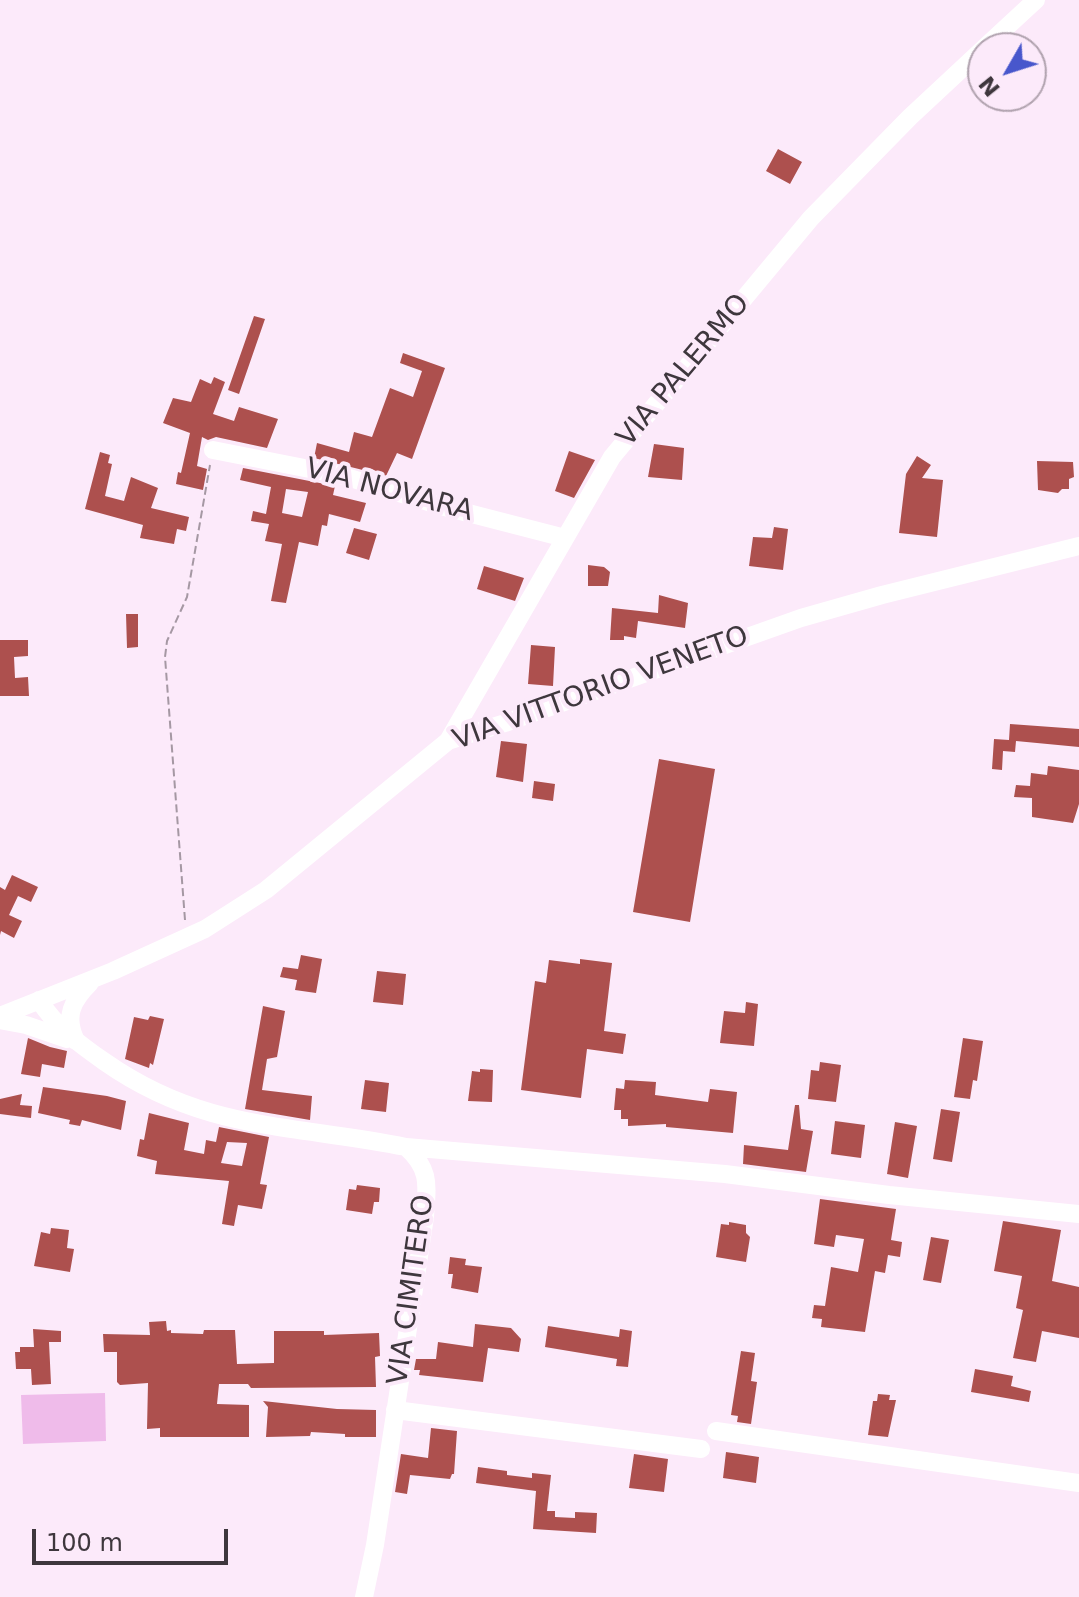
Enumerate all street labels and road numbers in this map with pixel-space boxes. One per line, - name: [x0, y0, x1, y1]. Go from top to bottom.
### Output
- street label: VIA PALERMO: [610, 288, 758, 454]
- street label: VIA NOVARA: [302, 453, 476, 529]
- street label: VIA VITTORIO VENETO: [449, 620, 753, 758]
- street label: VIA CIMITERO: [382, 1193, 442, 1387]

